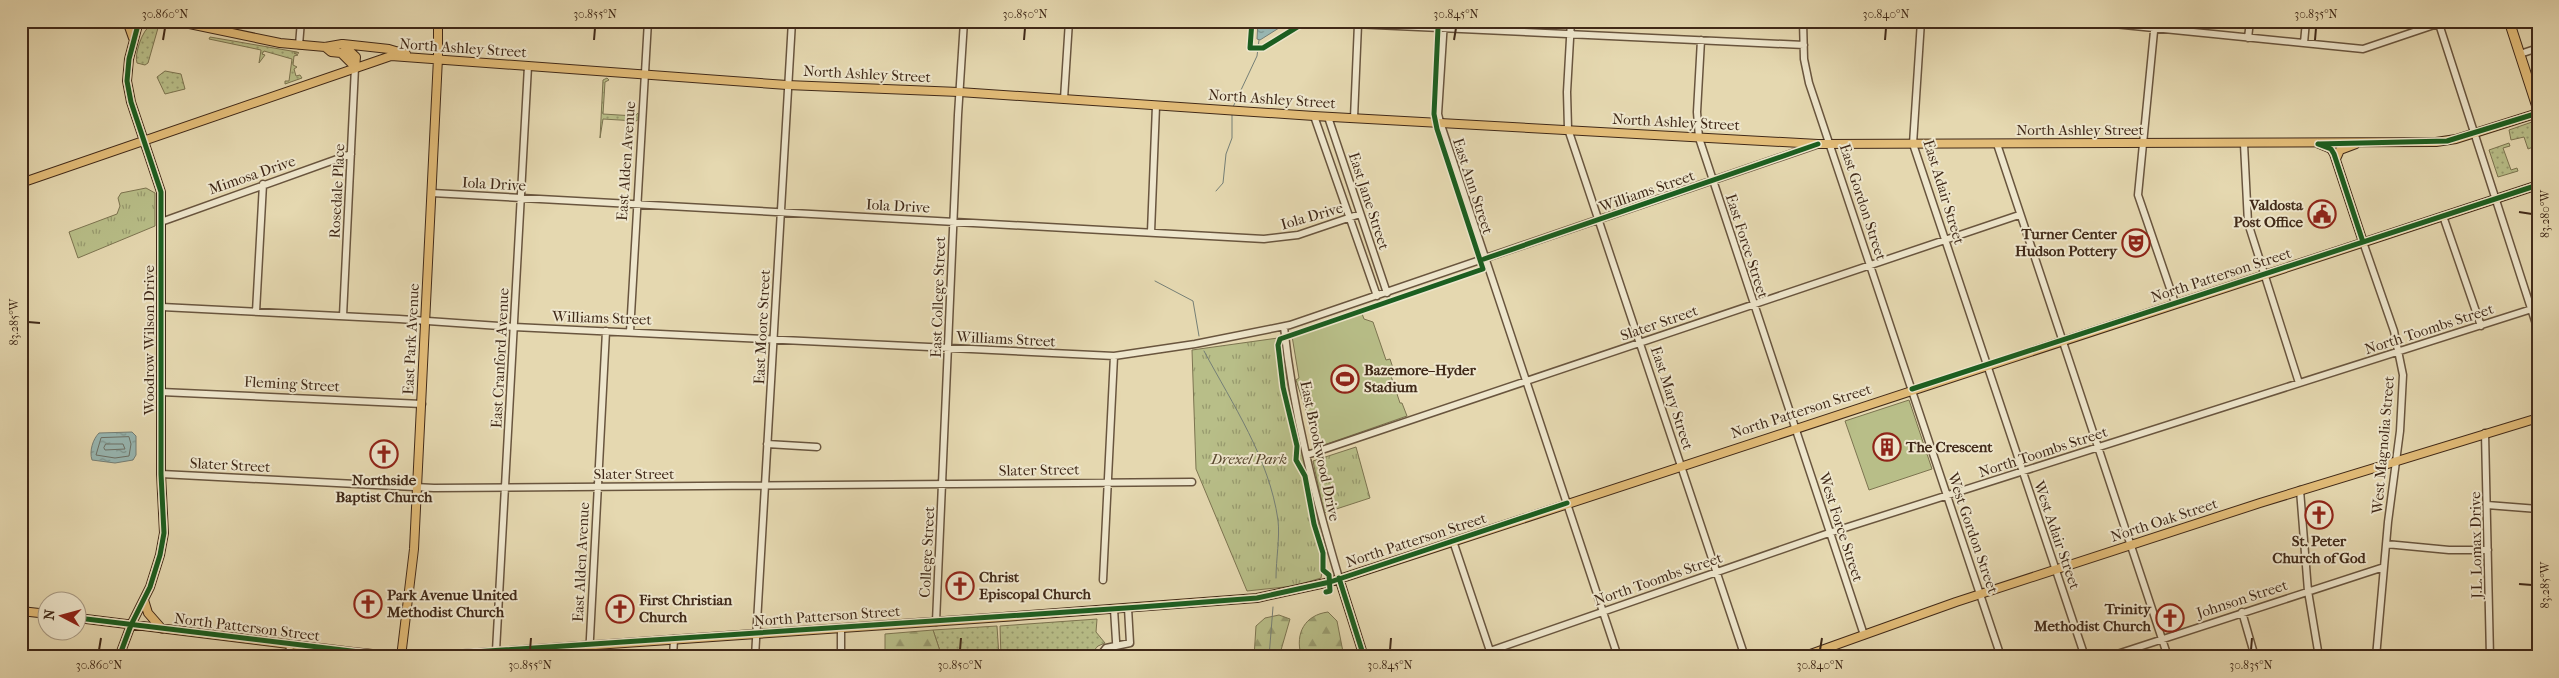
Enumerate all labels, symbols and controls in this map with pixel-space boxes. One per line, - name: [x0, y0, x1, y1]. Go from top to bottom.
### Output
- text: 30.860°N: [142, 7, 188, 21]
- text: 30.855°N: [573, 7, 617, 21]
- text: 30.850°N: [1002, 7, 1048, 21]
- text: 30.845°N: [1433, 7, 1479, 21]
- text: 30.840°N: [1862, 7, 1910, 21]
- text: 30.835°N: [2294, 7, 2338, 21]
- street label: North Ashley Street: [399, 35, 528, 61]
- street label: North Ashley Street: [803, 62, 932, 86]
- street label: North Ashley Street: [1208, 86, 1337, 112]
- street label: East Alden Avenue: [613, 100, 639, 221]
- street label: North Ashley Street: [1612, 110, 1741, 134]
- street label: North Ashley Street: [2016, 121, 2144, 139]
- street label: East Ann Street: [1449, 136, 1497, 237]
- street label: East Adair Street: [1920, 137, 1969, 247]
- street label: East Gordon Street: [1836, 141, 1891, 263]
- street label: Rosedale Place: [326, 142, 349, 239]
- street label: East Jane Street: [1345, 150, 1393, 253]
- street label: Mimosa Drive: [206, 152, 298, 198]
- street label: Williams Street: [1596, 166, 1698, 216]
- street label: Iola Drive: [462, 173, 527, 195]
- text: 83.280°W: [2538, 189, 2552, 238]
- street label: East Force Street: [1722, 191, 1773, 301]
- street label: Iola Drive: [866, 195, 931, 217]
- place label: Valdosta Post Office: [2234, 196, 2304, 231]
- street label: Iola Drive: [1279, 198, 1346, 233]
- public building icon: Valdosta Post Office: [2307, 199, 2337, 229]
- place label: Turner Center Hudson Pottery: [2015, 225, 2118, 260]
- theatre icon: Turner Center Hudson Pottery: [2121, 228, 2151, 258]
- street label: East College Street: [927, 235, 949, 358]
- street label: North Patterson Street: [2148, 244, 2294, 306]
- street label: Woodrow Wilson Drive: [140, 264, 158, 416]
- street label: East Moore Street: [750, 268, 774, 385]
- street label: East Park Avenue: [399, 282, 423, 395]
- street label: East Cranford Avenue: [487, 287, 513, 429]
- text: 83.285°W: [7, 297, 21, 345]
- street label: North Toombs Street: [2362, 299, 2496, 358]
- street label: Slater Street: [1618, 301, 1701, 345]
- street label: Williams Street: [551, 307, 653, 329]
- street label: Williams Street: [955, 327, 1057, 351]
- street label: East Mary Street: [1647, 344, 1697, 453]
- place label: Bazemore–Hyder Stadium: [1364, 361, 1477, 396]
- sports icon: Bazemore–Hyder Stadium: [1330, 364, 1360, 394]
- street label: Fleming Street: [244, 372, 341, 396]
- street label: West Magnolia Street: [2368, 375, 2398, 516]
- street label: East Brookwood Drive: [1296, 379, 1344, 523]
- street label: North Patterson Street: [1728, 380, 1874, 442]
- street label: North Toombs Street: [1976, 422, 2110, 481]
- building icon: The Crescent: [1872, 432, 1902, 462]
- place label: The Crescent: [1905, 438, 1993, 456]
- church icon: Northside Baptist Church: [369, 439, 399, 469]
- park label: Drexel Park: [1210, 450, 1287, 468]
- street label: Slater Street: [189, 454, 271, 476]
- street label: Slater Street: [998, 460, 1080, 480]
- street label: Slater Street: [594, 465, 675, 483]
- street label: West Force Street: [1815, 469, 1867, 585]
- street label: West Gordon Street: [1944, 469, 2002, 596]
- place label: Northside Baptist Church: [336, 471, 433, 506]
- street label: West Adair Street: [2030, 477, 2084, 592]
- street label: J.L. Lomax Drive: [2466, 491, 2486, 600]
- street label: North Oak Street: [2108, 494, 2220, 546]
- church icon: St. Peter Church of God: [2304, 500, 2334, 530]
- street label: East Alden Avenue: [569, 501, 593, 622]
- street label: College Street: [916, 505, 938, 598]
- street label: North Patterson Street: [1343, 509, 1489, 571]
- place label: St. Peter Church of God: [2272, 532, 2367, 567]
- street label: North Toombs Street: [1591, 548, 1725, 609]
- text: 83.285°W: [2538, 560, 2552, 608]
- place label: Christ Episcopal Church: [979, 568, 1092, 603]
- church icon: Christ Episcopal Church: [945, 571, 975, 601]
- street label: Johnson Street: [2193, 576, 2290, 622]
- place label: Park Avenue United Methodist Church: [386, 586, 518, 621]
- church icon: Park Avenue United Methodist Church: [353, 589, 383, 619]
- north arrow: [38, 590, 88, 640]
- place label: First Christian Church: [638, 591, 733, 626]
- church icon: First Christian Church: [605, 594, 635, 624]
- place label: Trinity Methodist Church: [2033, 600, 2152, 635]
- street label: North Patterson Street: [753, 602, 902, 630]
- church icon: Trinity Methodist Church: [2155, 603, 2185, 633]
- text: N: [41, 608, 59, 621]
- street label: North Patterson Street: [173, 609, 322, 645]
- text: 30.860°N: [76, 658, 122, 672]
- text: 30.855°N: [508, 658, 552, 672]
- text: 30.850°N: [937, 658, 983, 672]
- text: 30.845°N: [1367, 658, 1413, 672]
- text: 30.840°N: [1796, 658, 1844, 672]
- text: 30.835°N: [2229, 658, 2273, 672]

